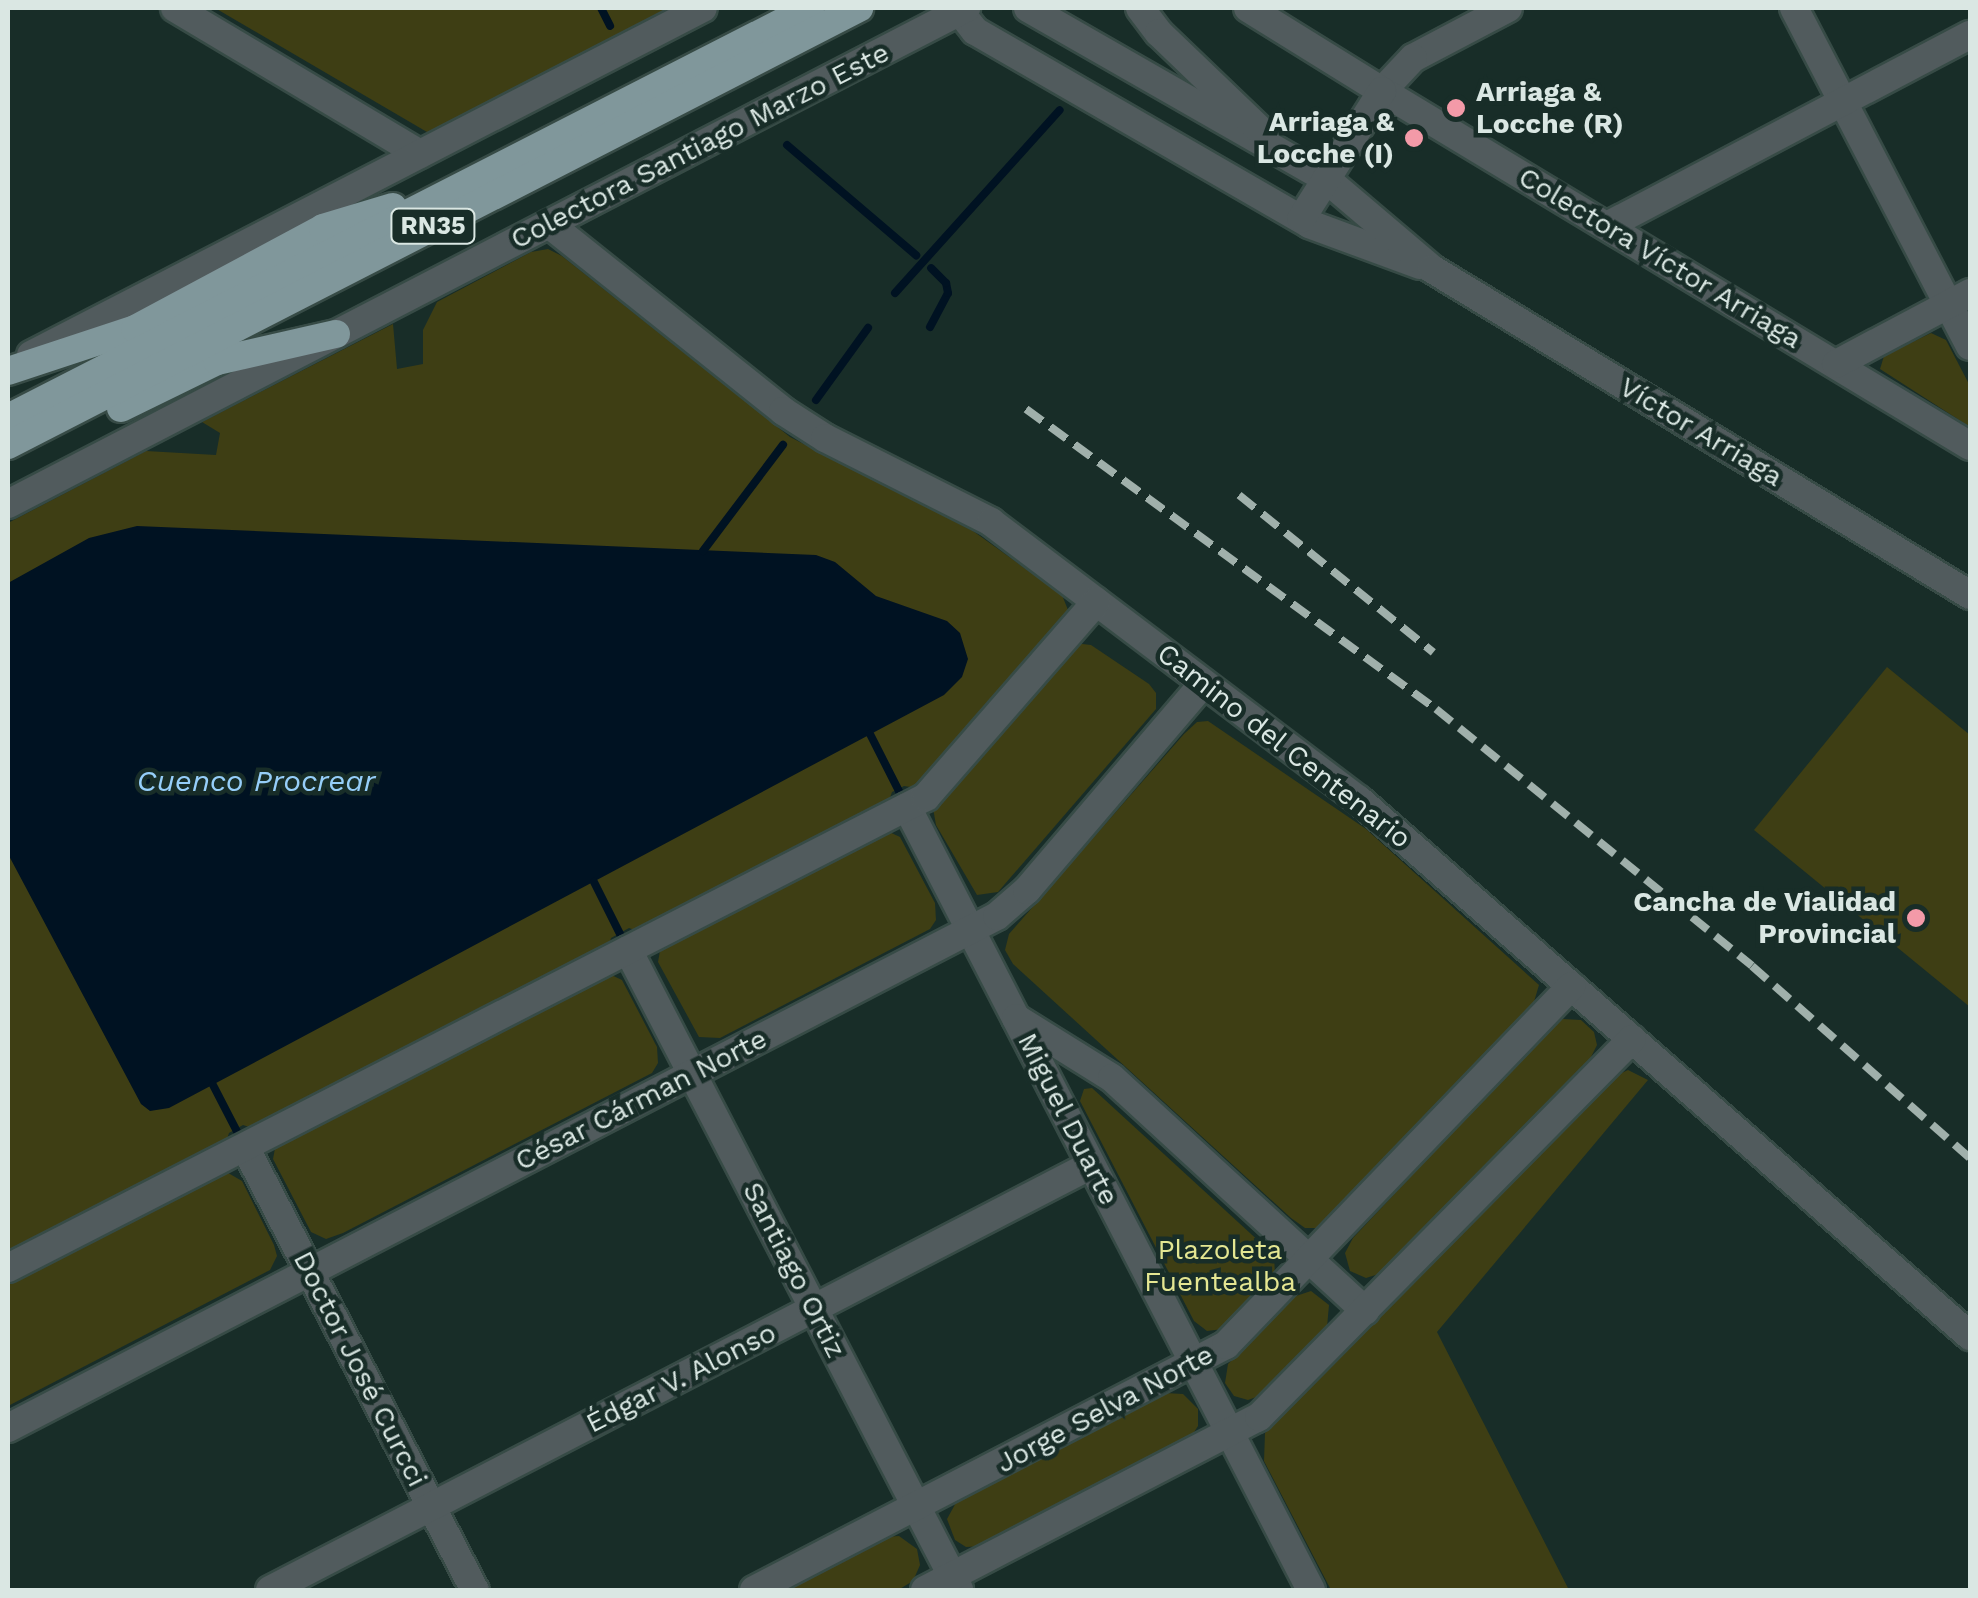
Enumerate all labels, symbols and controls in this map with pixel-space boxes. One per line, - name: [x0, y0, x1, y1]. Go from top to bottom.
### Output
- street label: Colectora Santiago Marzo Este: [505, 35, 895, 257]
- place label: Arriaga & Locche (R): [1476, 75, 1624, 141]
- marker: Arriaga & Locche (R): [1445, 97, 1467, 119]
- place label: Arriaga & Locche (I): [1257, 105, 1394, 171]
- marker: Arriaga & Locche (I): [1403, 127, 1425, 149]
- street label: Colectora Víctor Arriaga: [1511, 159, 1809, 357]
- road number: RN35: [388, 206, 478, 246]
- street label: Víctor Arriaga: [1613, 370, 1789, 494]
- street label: Camino del Centenario: [1150, 636, 1418, 856]
- water label: Cuenco Procrear: [137, 763, 375, 799]
- place label: Cancha de Vialidad Provincial: [1632, 885, 1896, 951]
- marker: Cancha de Vialidad Provincial: [1905, 907, 1927, 929]
- street label: César Cárman Norte: [509, 1022, 773, 1178]
- street label: Miguel Duarte: [1010, 1027, 1126, 1211]
- street label: Santiago Ortiz: [735, 1177, 853, 1363]
- park label: Plazoleta Fuentealba: [1144, 1233, 1296, 1299]
- street label: Doctor José Curcci: [286, 1245, 434, 1493]
- street label: Édgar V. Alonso: [579, 1315, 783, 1441]
- street label: Jorge Selva Norte: [991, 1338, 1219, 1480]

